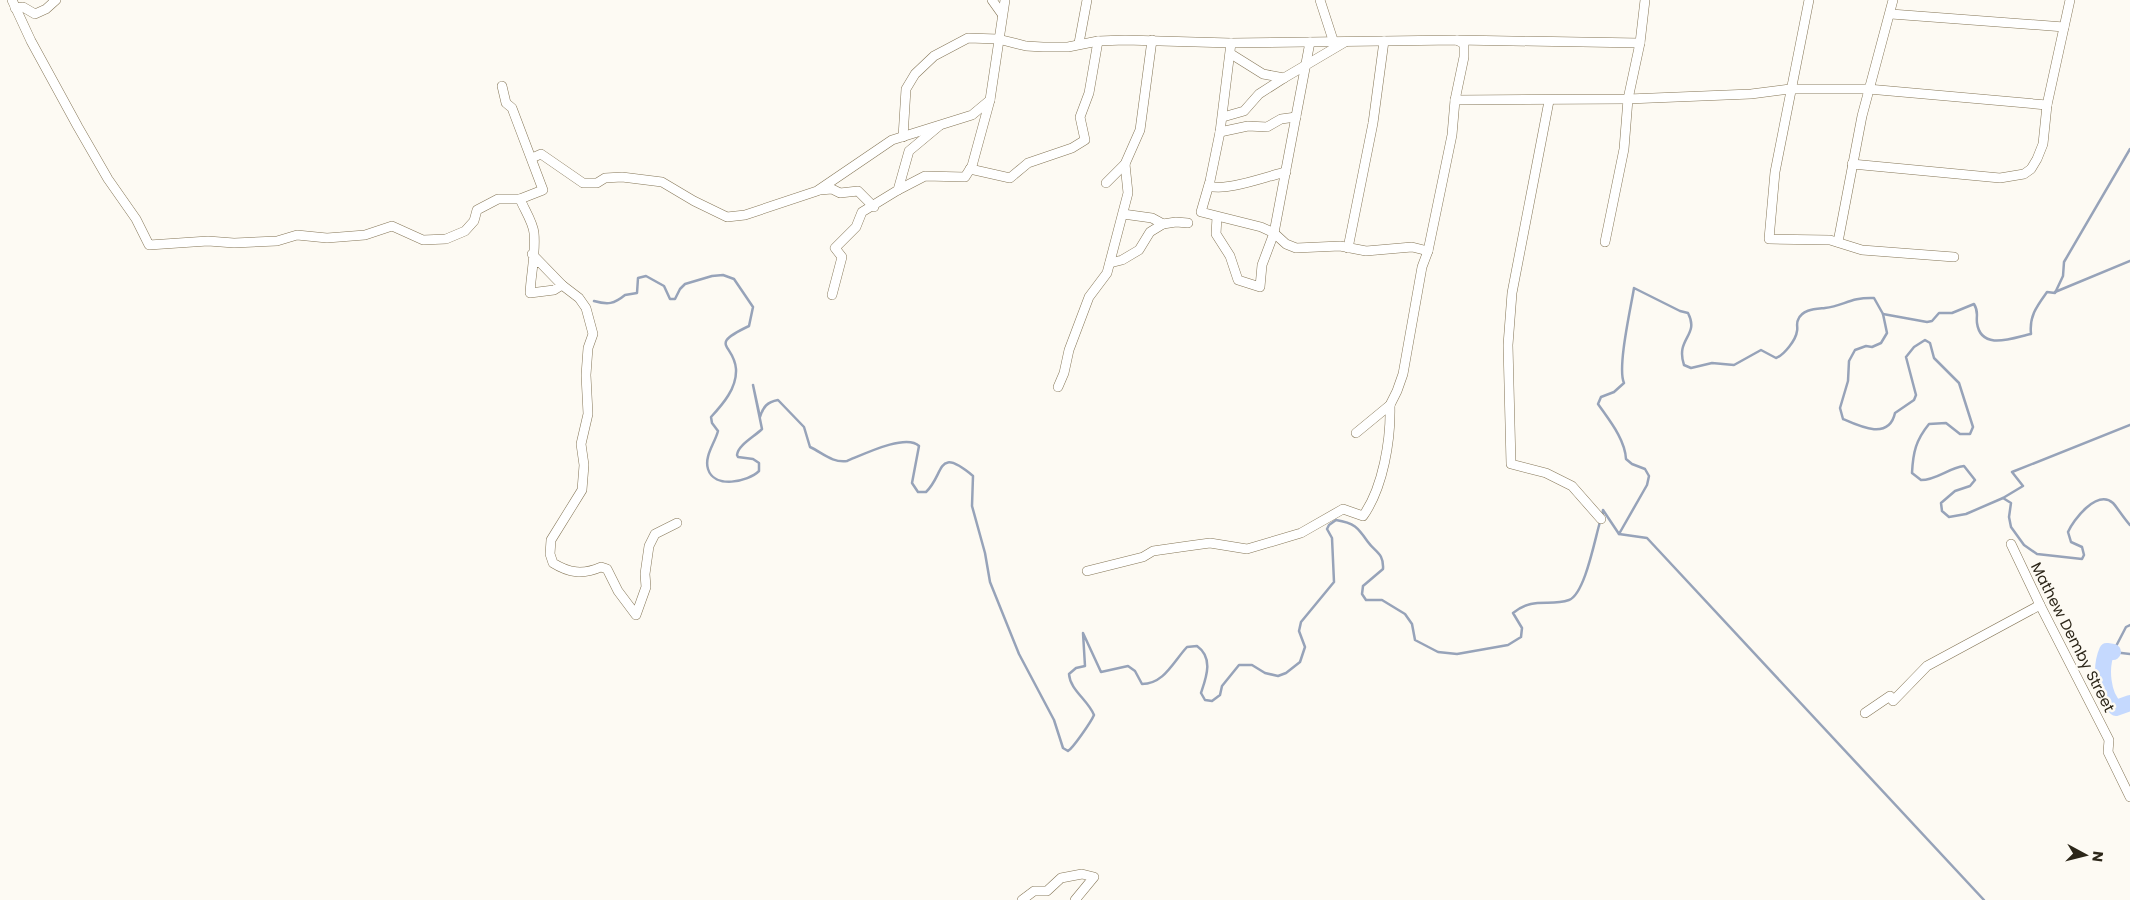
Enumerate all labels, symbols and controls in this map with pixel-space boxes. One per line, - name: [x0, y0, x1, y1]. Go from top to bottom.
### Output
- street label: Mathew Demby Street: [2026, 558, 2120, 716]
- north arrow: [2060, 830, 2110, 880]
- text: N: [2087, 850, 2108, 863]

